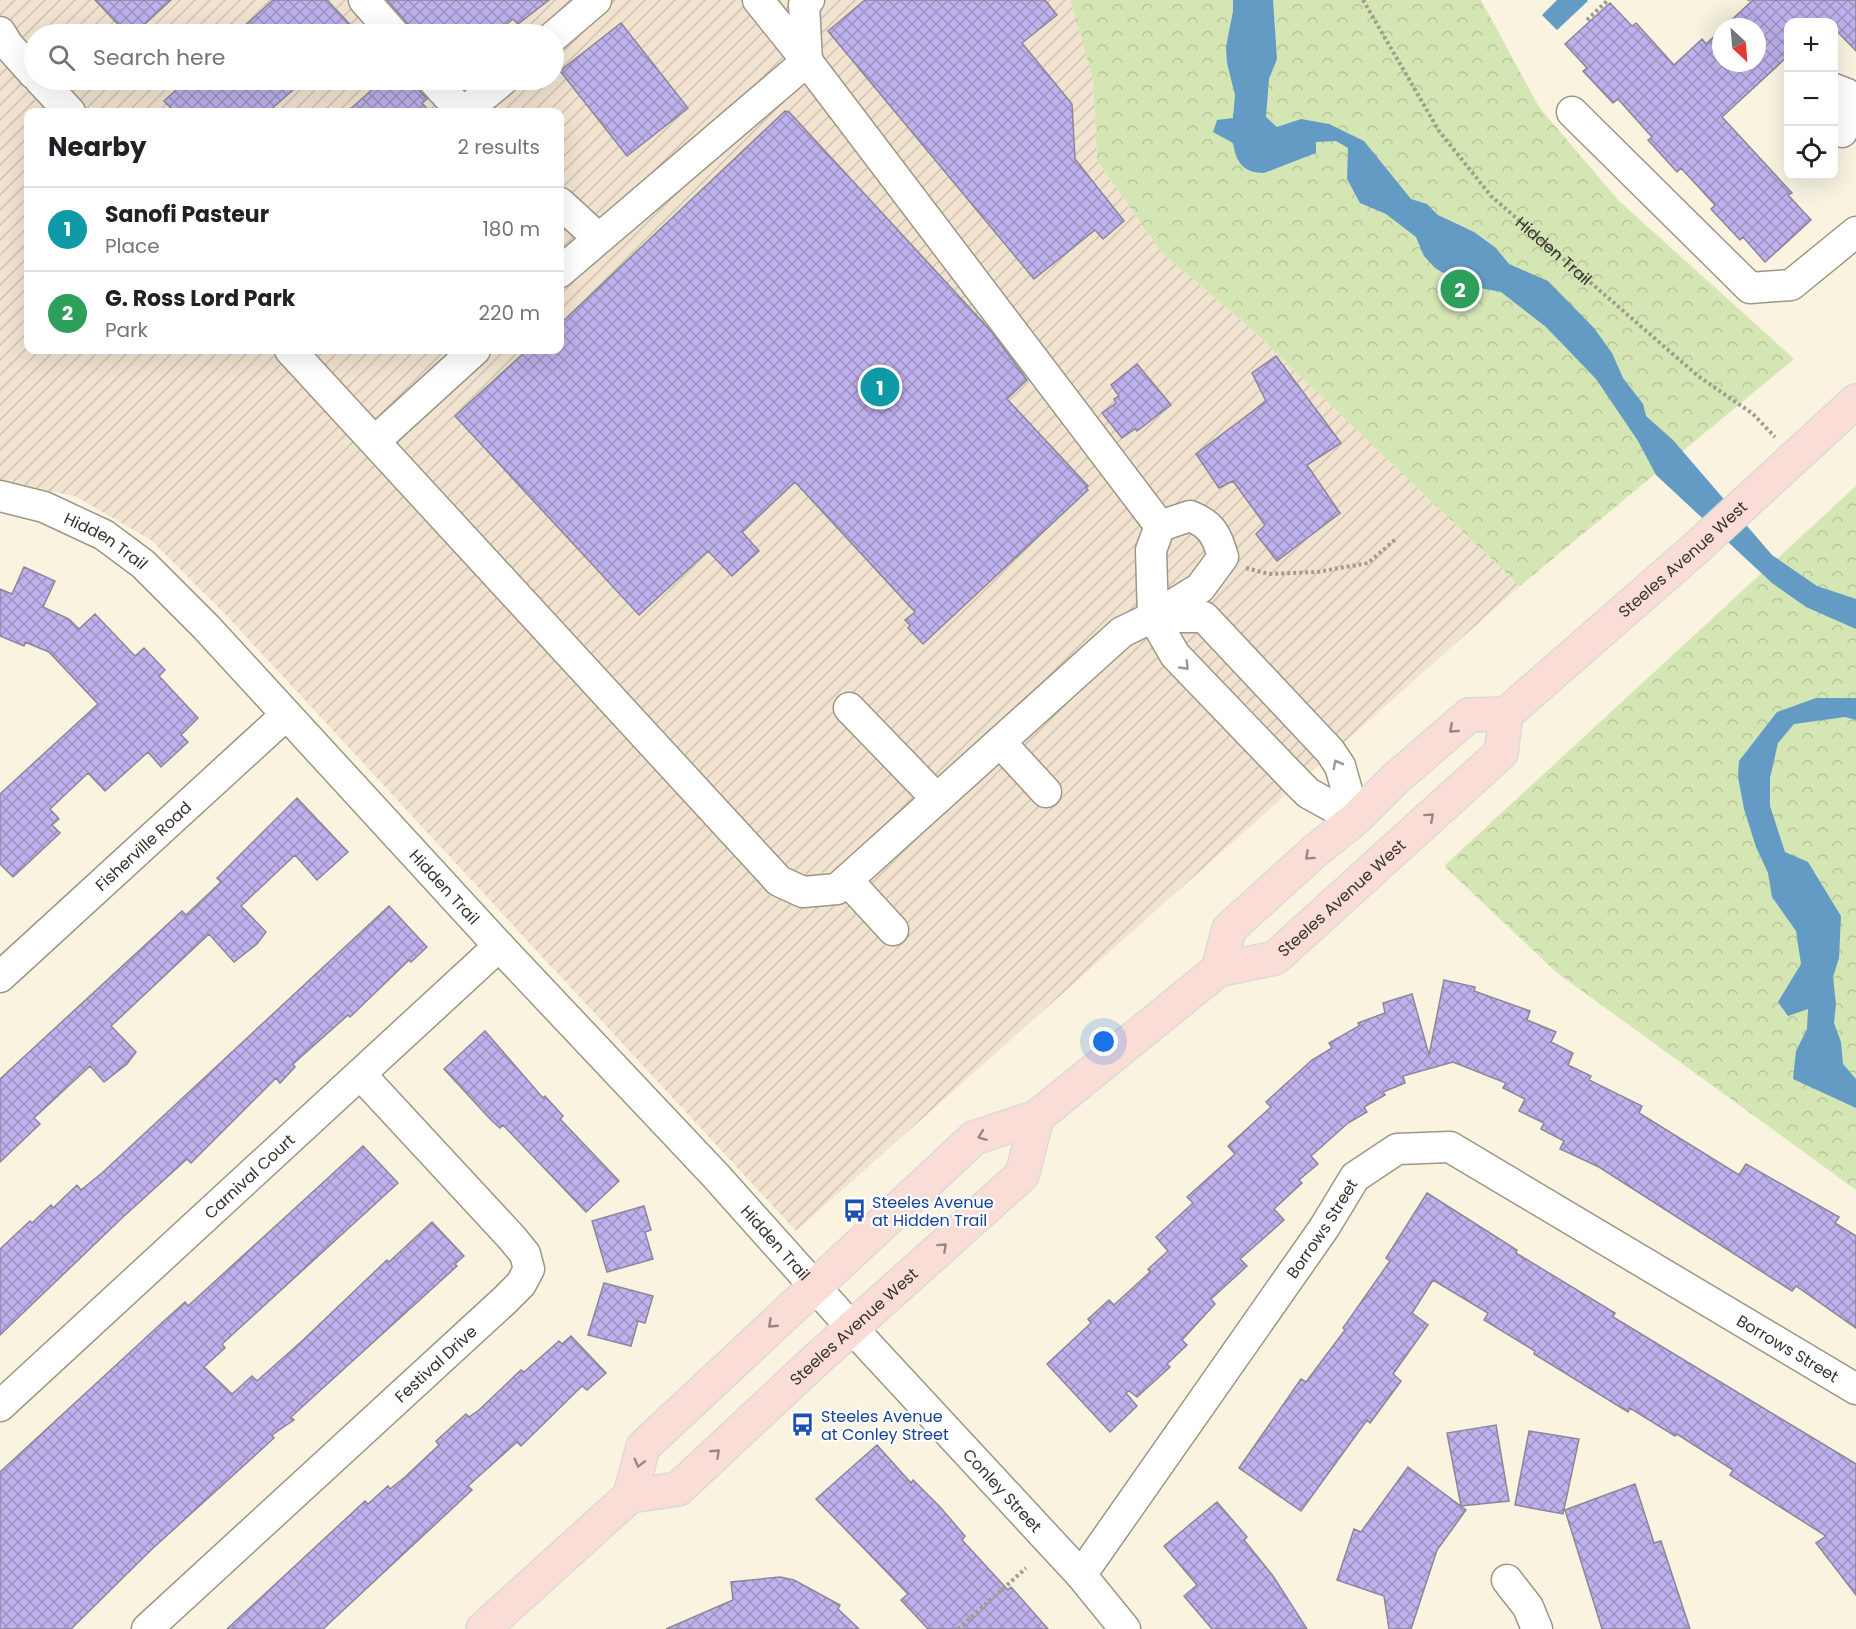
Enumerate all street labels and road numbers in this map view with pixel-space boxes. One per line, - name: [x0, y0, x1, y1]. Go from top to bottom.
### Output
- street label: Hidden Trail: [1510, 211, 1597, 291]
- street label: Steeles Avenue West: [1613, 496, 1752, 623]
- street label: Hidden Trail: [60, 507, 153, 575]
- street label: Fisherville Road: [90, 796, 197, 896]
- street label: Steeles Avenue West: [1273, 834, 1411, 962]
- street label: Hidden Trail: [404, 845, 485, 930]
- street label: Carnival Court: [199, 1129, 300, 1224]
- street label: Borrows Street: [1281, 1174, 1363, 1283]
- street label: Hidden Trail: [735, 1200, 815, 1286]
- street label: Steeles Avenue West: [785, 1263, 923, 1391]
- street label: Borrows Street: [1732, 1309, 1843, 1388]
- street label: Festival Drive: [390, 1320, 482, 1408]
- street label: Conley Street: [957, 1444, 1047, 1538]

